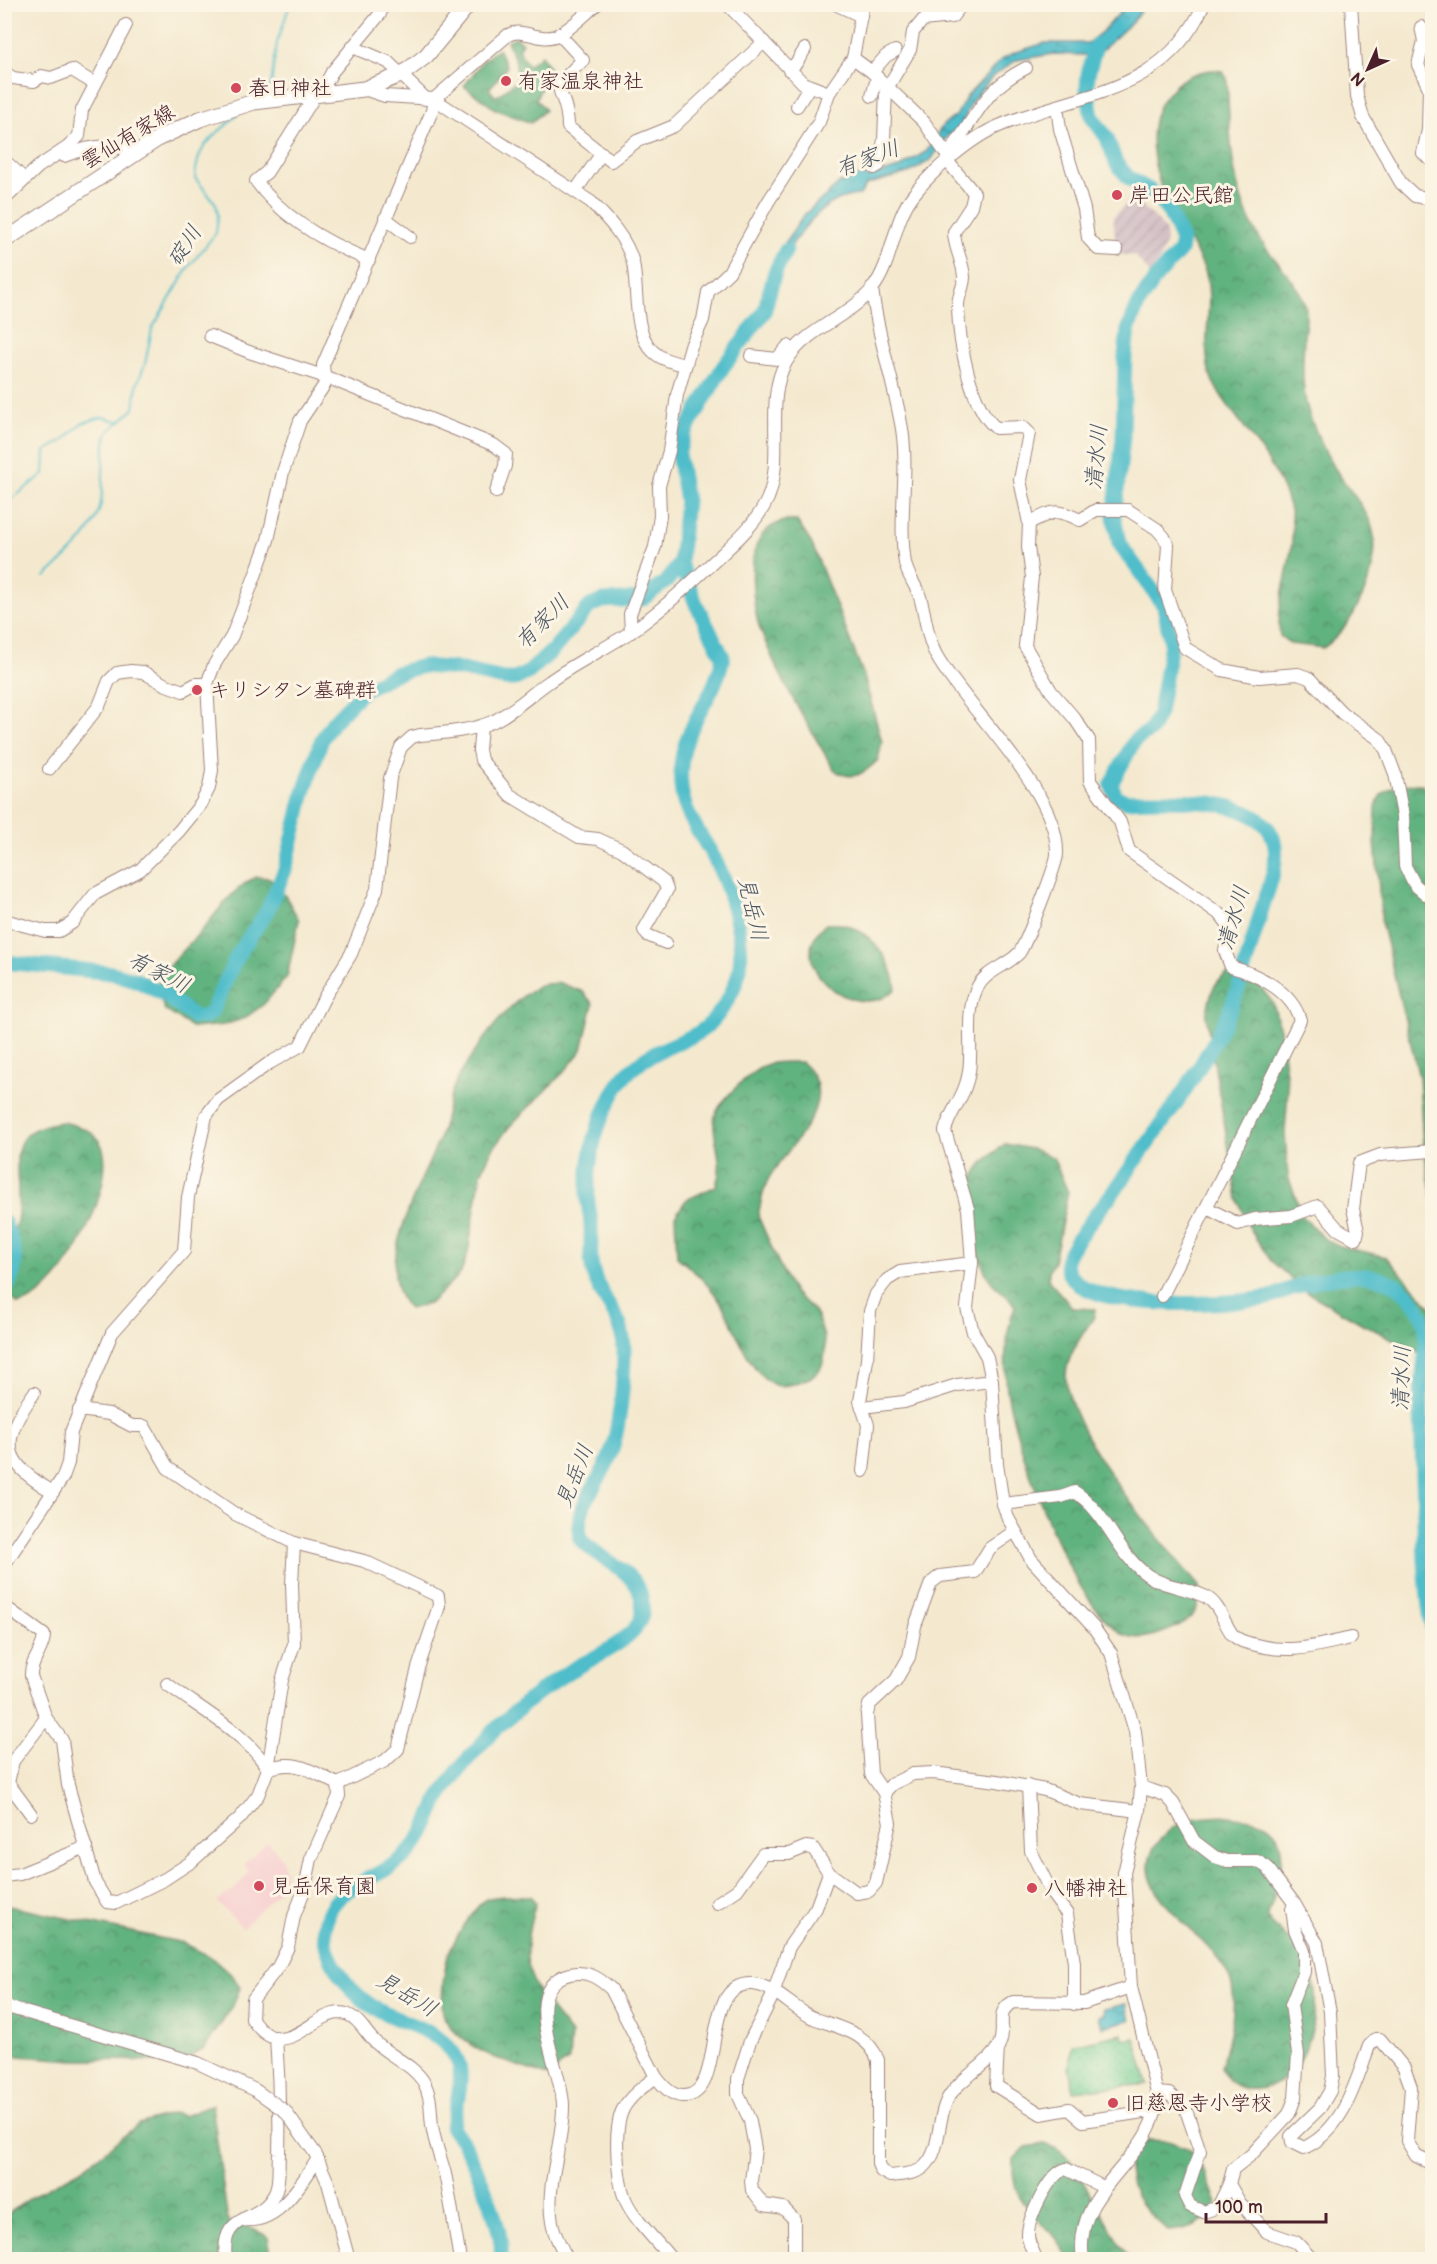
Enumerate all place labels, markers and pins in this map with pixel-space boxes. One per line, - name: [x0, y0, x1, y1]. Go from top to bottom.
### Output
- place label: 有家温泉神社: [518, 69, 644, 94]
- marker: 有家温泉神社: [499, 74, 513, 88]
- place label: 春日神社: [248, 76, 332, 101]
- marker: 春日神社: [229, 81, 243, 95]
- place label: 岸田公民館: [1129, 183, 1234, 208]
- marker: 岸田公民館: [1110, 188, 1124, 202]
- place label: キリシタン墓碑群: [209, 678, 376, 703]
- marker: キリシタン墓碑群: [190, 683, 204, 697]
- place label: 見岳保育園: [271, 1874, 376, 1899]
- place label: 八幡神社: [1044, 1876, 1128, 1901]
- marker: 見岳保育園: [252, 1879, 266, 1893]
- marker: 八幡神社: [1025, 1881, 1039, 1895]
- place label: 旧慈恩寺小学校: [1125, 2091, 1272, 2116]
- marker: 旧慈恩寺小学校: [1106, 2096, 1120, 2110]

